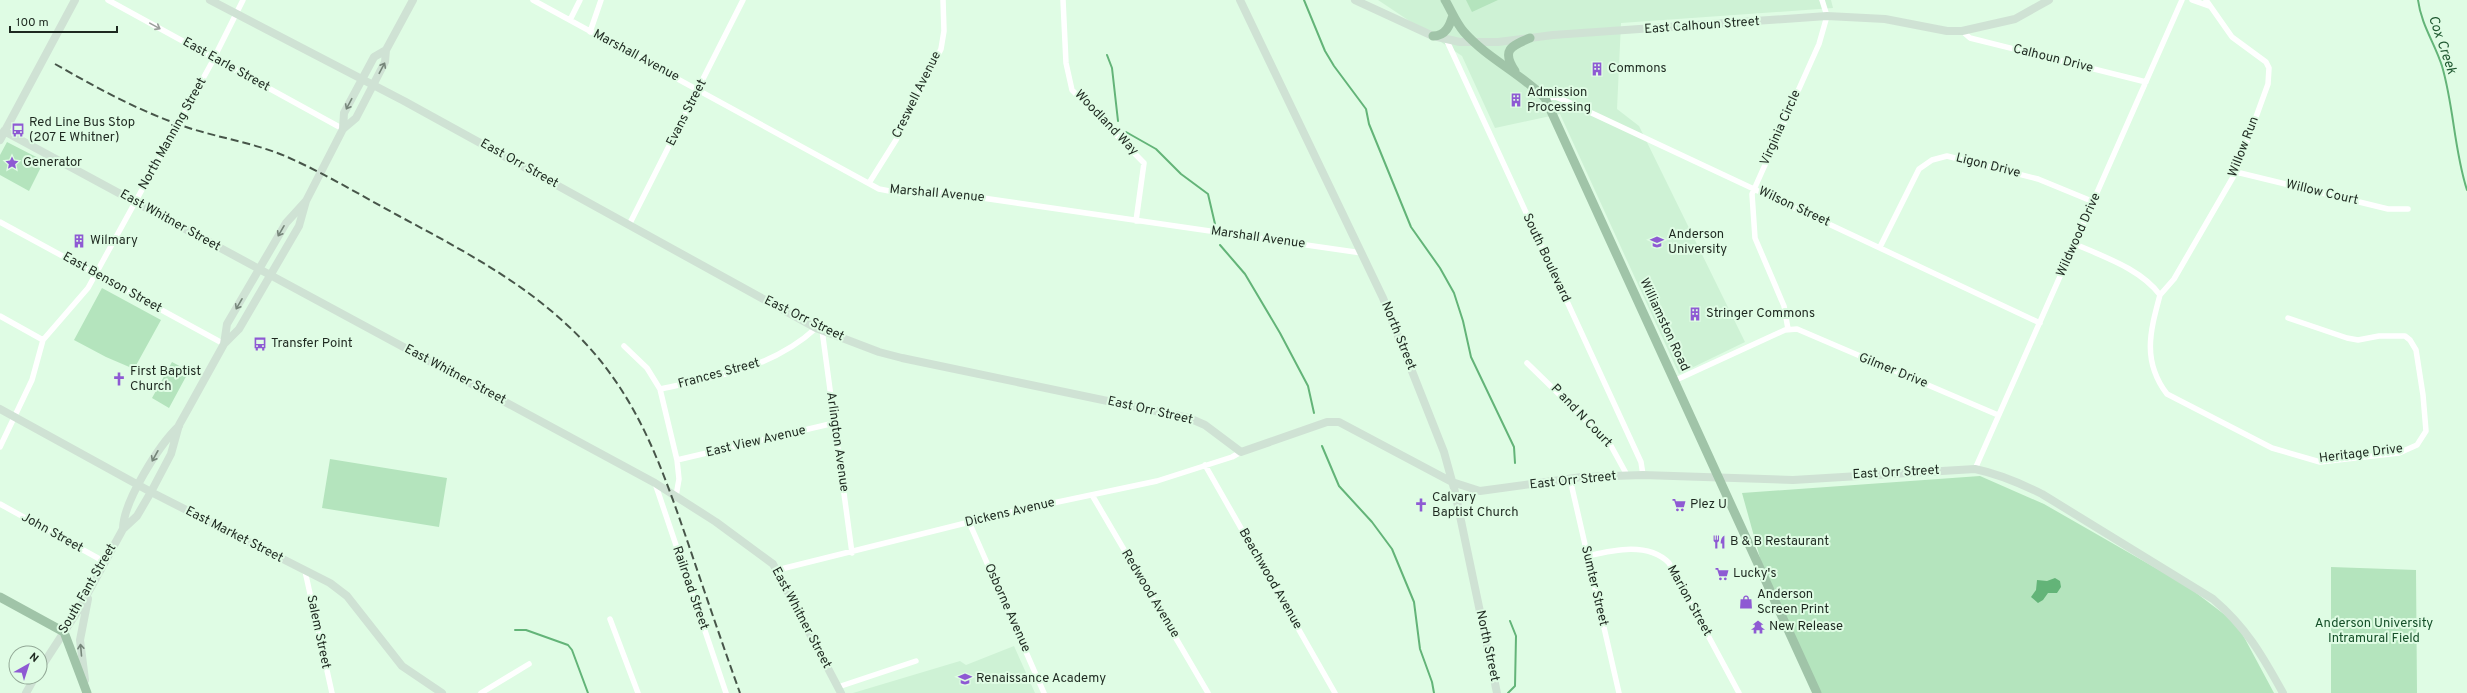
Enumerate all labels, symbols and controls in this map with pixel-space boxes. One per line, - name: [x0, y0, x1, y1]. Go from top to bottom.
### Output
- scale bar: [10, 8, 117, 34]
- water label: Cox Creek: [2424, 13, 2460, 78]
- street label: East Calhoun Street: [1644, 14, 1760, 38]
- text: 100 m: [16, 15, 49, 31]
- one-way arrow: [148, 23, 160, 30]
- street label: Marshall Avenue: [590, 27, 682, 85]
- street label: East Earle Street: [179, 34, 273, 96]
- street label: Calhoun Drive: [2011, 41, 2095, 77]
- street label: Creswell Avenue: [889, 49, 945, 141]
- building icon: Commons: [1589, 61, 1605, 77]
- place label: Commons: [1608, 61, 1667, 77]
- one-way arrow: [379, 62, 386, 74]
- street label: North Manning Street: [136, 75, 210, 193]
- street label: Evans Street: [663, 77, 711, 149]
- place label: Admission Processing: [1527, 85, 1591, 116]
- street label: Woodland Way: [1071, 87, 1141, 159]
- street label: Virginia Circle: [1757, 88, 1805, 168]
- building icon: Admission Processing: [1508, 92, 1524, 108]
- one-way arrow: [345, 98, 352, 110]
- street label: Willow Run: [2225, 114, 2263, 180]
- place label: Red Line Bus Stop (207 E Whitner): [29, 115, 135, 146]
- bus stop icon: Red Line Bus Stop (207 E Whitner): [10, 122, 26, 138]
- street label: East Orr Street: [477, 136, 561, 192]
- street label: Ligon Drive: [1954, 150, 2022, 182]
- place icon: Generator: [4, 155, 20, 171]
- place label: Generator: [23, 155, 82, 171]
- street label: Willow Court: [2284, 177, 2360, 209]
- street label: Marshall Avenue: [889, 182, 985, 206]
- street label: Wilson Street: [1756, 183, 1832, 231]
- street label: East Whitner Street: [117, 187, 223, 255]
- street label: Wildwood Drive: [2053, 191, 2105, 279]
- street label: South Boulevard: [1518, 211, 1574, 305]
- street label: Marshall Avenue: [1210, 223, 1306, 253]
- one-way arrow: [277, 225, 285, 237]
- place label: Anderson University: [1668, 227, 1727, 258]
- building icon: Wilmary: [71, 233, 87, 249]
- place label: Wilmary: [90, 233, 138, 249]
- school or university icon: Anderson University: [1649, 234, 1665, 250]
- street label: East Benson Street: [60, 249, 164, 317]
- street label: Williamston Road: [1635, 276, 1693, 374]
- street label: East Orr Street: [761, 293, 847, 345]
- one-way arrow: [235, 298, 243, 310]
- street label: North Street: [1377, 299, 1419, 373]
- building icon: Stringer Commons: [1687, 306, 1703, 322]
- place label: Stringer Commons: [1706, 306, 1815, 322]
- bus stop icon: Transfer Point: [252, 336, 268, 352]
- place label: Transfer Point: [271, 336, 353, 352]
- street label: East Whitner Street: [401, 341, 509, 409]
- street label: Gilmer Drive: [1856, 350, 1930, 392]
- street label: Frances Street: [676, 355, 762, 393]
- place label: First Baptist Church: [130, 364, 201, 395]
- church icon: First Baptist Church: [111, 371, 127, 387]
- street label: P and N Court: [1547, 381, 1615, 451]
- street label: Arlington Avenue: [822, 391, 852, 493]
- street label: East Orr Street: [1106, 393, 1194, 429]
- street label: East View Avenue: [705, 423, 807, 461]
- street label: Heritage Drive: [2318, 441, 2404, 467]
- one-way arrow: [151, 449, 159, 461]
- street label: East Orr Street: [1852, 463, 1940, 483]
- street label: East Orr Street: [1529, 468, 1617, 493]
- place label: Calvary Baptist Church: [1432, 490, 1518, 521]
- street label: Dickens Avenue: [964, 495, 1056, 531]
- church icon: Calvary Baptist Church: [1413, 497, 1429, 513]
- supermarket icon: Plez U: [1671, 497, 1687, 513]
- place label: Plez U: [1690, 497, 1727, 513]
- street label: East Market Street: [182, 503, 286, 567]
- street label: John Street: [18, 510, 86, 557]
- street label: Beachwood Avenue: [1235, 526, 1305, 632]
- restaurant icon: B & B Restaurant: [1711, 534, 1727, 550]
- place label: B & B Restaurant: [1730, 534, 1829, 550]
- street label: South Fant Street: [56, 541, 120, 637]
- street label: Railroad Street: [668, 544, 712, 632]
- street label: Sumter Street: [1577, 544, 1611, 628]
- street label: Redwood Avenue: [1117, 547, 1183, 641]
- street label: Osborne Avenue: [980, 561, 1034, 655]
- street label: Marion Street: [1663, 563, 1715, 639]
- street label: East Whitner Street: [767, 564, 835, 672]
- supermarket icon: Lucky's: [1714, 566, 1730, 582]
- place label: Lucky's: [1733, 566, 1777, 582]
- place label: Anderson Screen Print: [1757, 587, 1829, 618]
- street label: Salem Street: [302, 594, 334, 670]
- shop icon: Anderson Screen Print: [1738, 594, 1754, 610]
- street label: North Street: [1472, 609, 1502, 683]
- park label: Anderson University Intramural Field: [2315, 616, 2433, 647]
- temple icon: New Release: [1750, 619, 1766, 635]
- place label: New Release: [1769, 619, 1843, 635]
- one-way arrow: [78, 644, 85, 657]
- north arrow: [8, 645, 48, 685]
- text: N: [26, 650, 41, 666]
- school or university icon: Renaissance Academy: [957, 671, 973, 687]
- place label: Renaissance Academy: [976, 671, 1106, 687]

